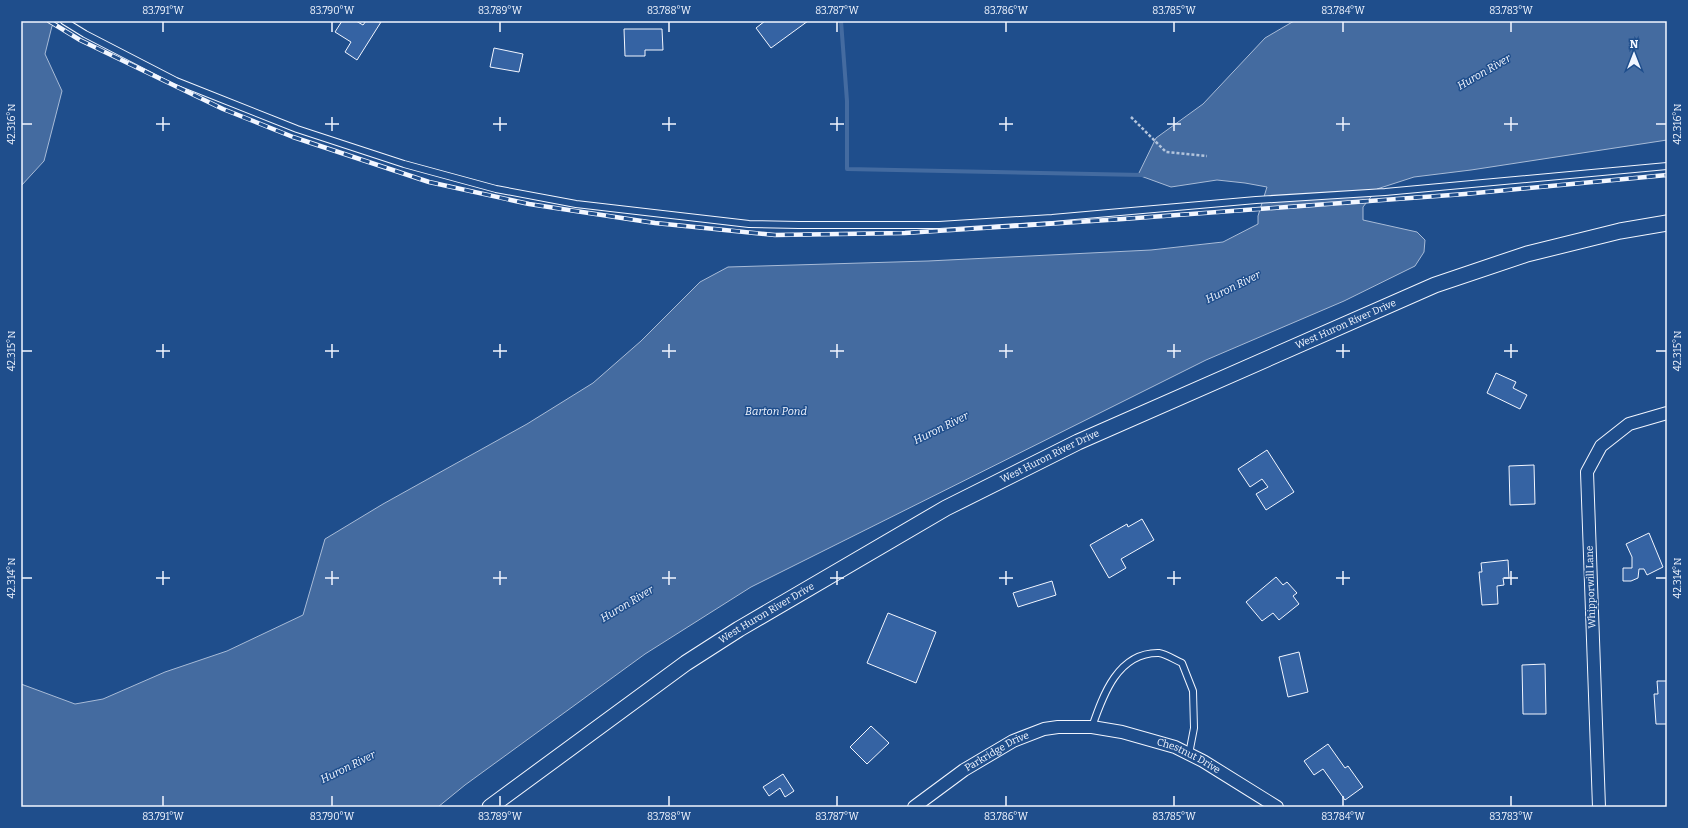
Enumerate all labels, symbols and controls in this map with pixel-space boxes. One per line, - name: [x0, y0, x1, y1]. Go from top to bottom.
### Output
- text: 83.791°W: [142, 5, 185, 17]
- text: 83.790°W: [310, 5, 355, 17]
- text: 83.789°W: [478, 5, 523, 17]
- text: 83.788°W: [647, 5, 692, 17]
- text: 83.787°W: [815, 5, 860, 17]
- text: 83.786°W: [984, 5, 1029, 17]
- text: 83.785°W: [1152, 5, 1196, 17]
- text: 83.784°W: [1321, 5, 1366, 17]
- text: 83.783°W: [1489, 5, 1534, 17]
- north arrow: [1614, 34, 1654, 74]
- text: N: [1630, 38, 1639, 51]
- water label: Huron River: [1455, 51, 1513, 93]
- text: 42.316°N: [6, 103, 18, 145]
- text: 42.316°N: [1672, 103, 1684, 145]
- water label: Huron River: [1203, 268, 1263, 306]
- street label: West Huron River Drive: [1294, 297, 1398, 352]
- text: 42.315°N: [6, 331, 18, 371]
- text: 42.315°N: [1672, 331, 1684, 371]
- water label: Barton Pond: [745, 405, 807, 418]
- water label: Huron River: [911, 409, 971, 447]
- street label: West Huron River Drive: [998, 427, 1101, 486]
- street label: Whipporwill Lane: [1584, 545, 1598, 629]
- text: 42.314°N: [6, 557, 18, 598]
- text: 42.314°N: [1672, 557, 1684, 598]
- street label: West Huron River Drive: [717, 580, 816, 646]
- water label: Huron River: [598, 583, 656, 625]
- street label: Parkridge Drive: [963, 729, 1031, 774]
- street label: Chestnut Drive: [1155, 736, 1223, 776]
- water label: Huron River: [318, 748, 378, 786]
- text: 83.791°W: [142, 811, 185, 823]
- text: 83.790°W: [310, 811, 355, 823]
- text: 83.789°W: [478, 811, 523, 823]
- text: 83.788°W: [647, 811, 692, 823]
- text: 83.787°W: [815, 811, 860, 823]
- text: 83.786°W: [984, 811, 1029, 823]
- text: 83.785°W: [1152, 811, 1196, 823]
- text: 83.784°W: [1321, 811, 1366, 823]
- text: 83.783°W: [1489, 811, 1534, 823]

